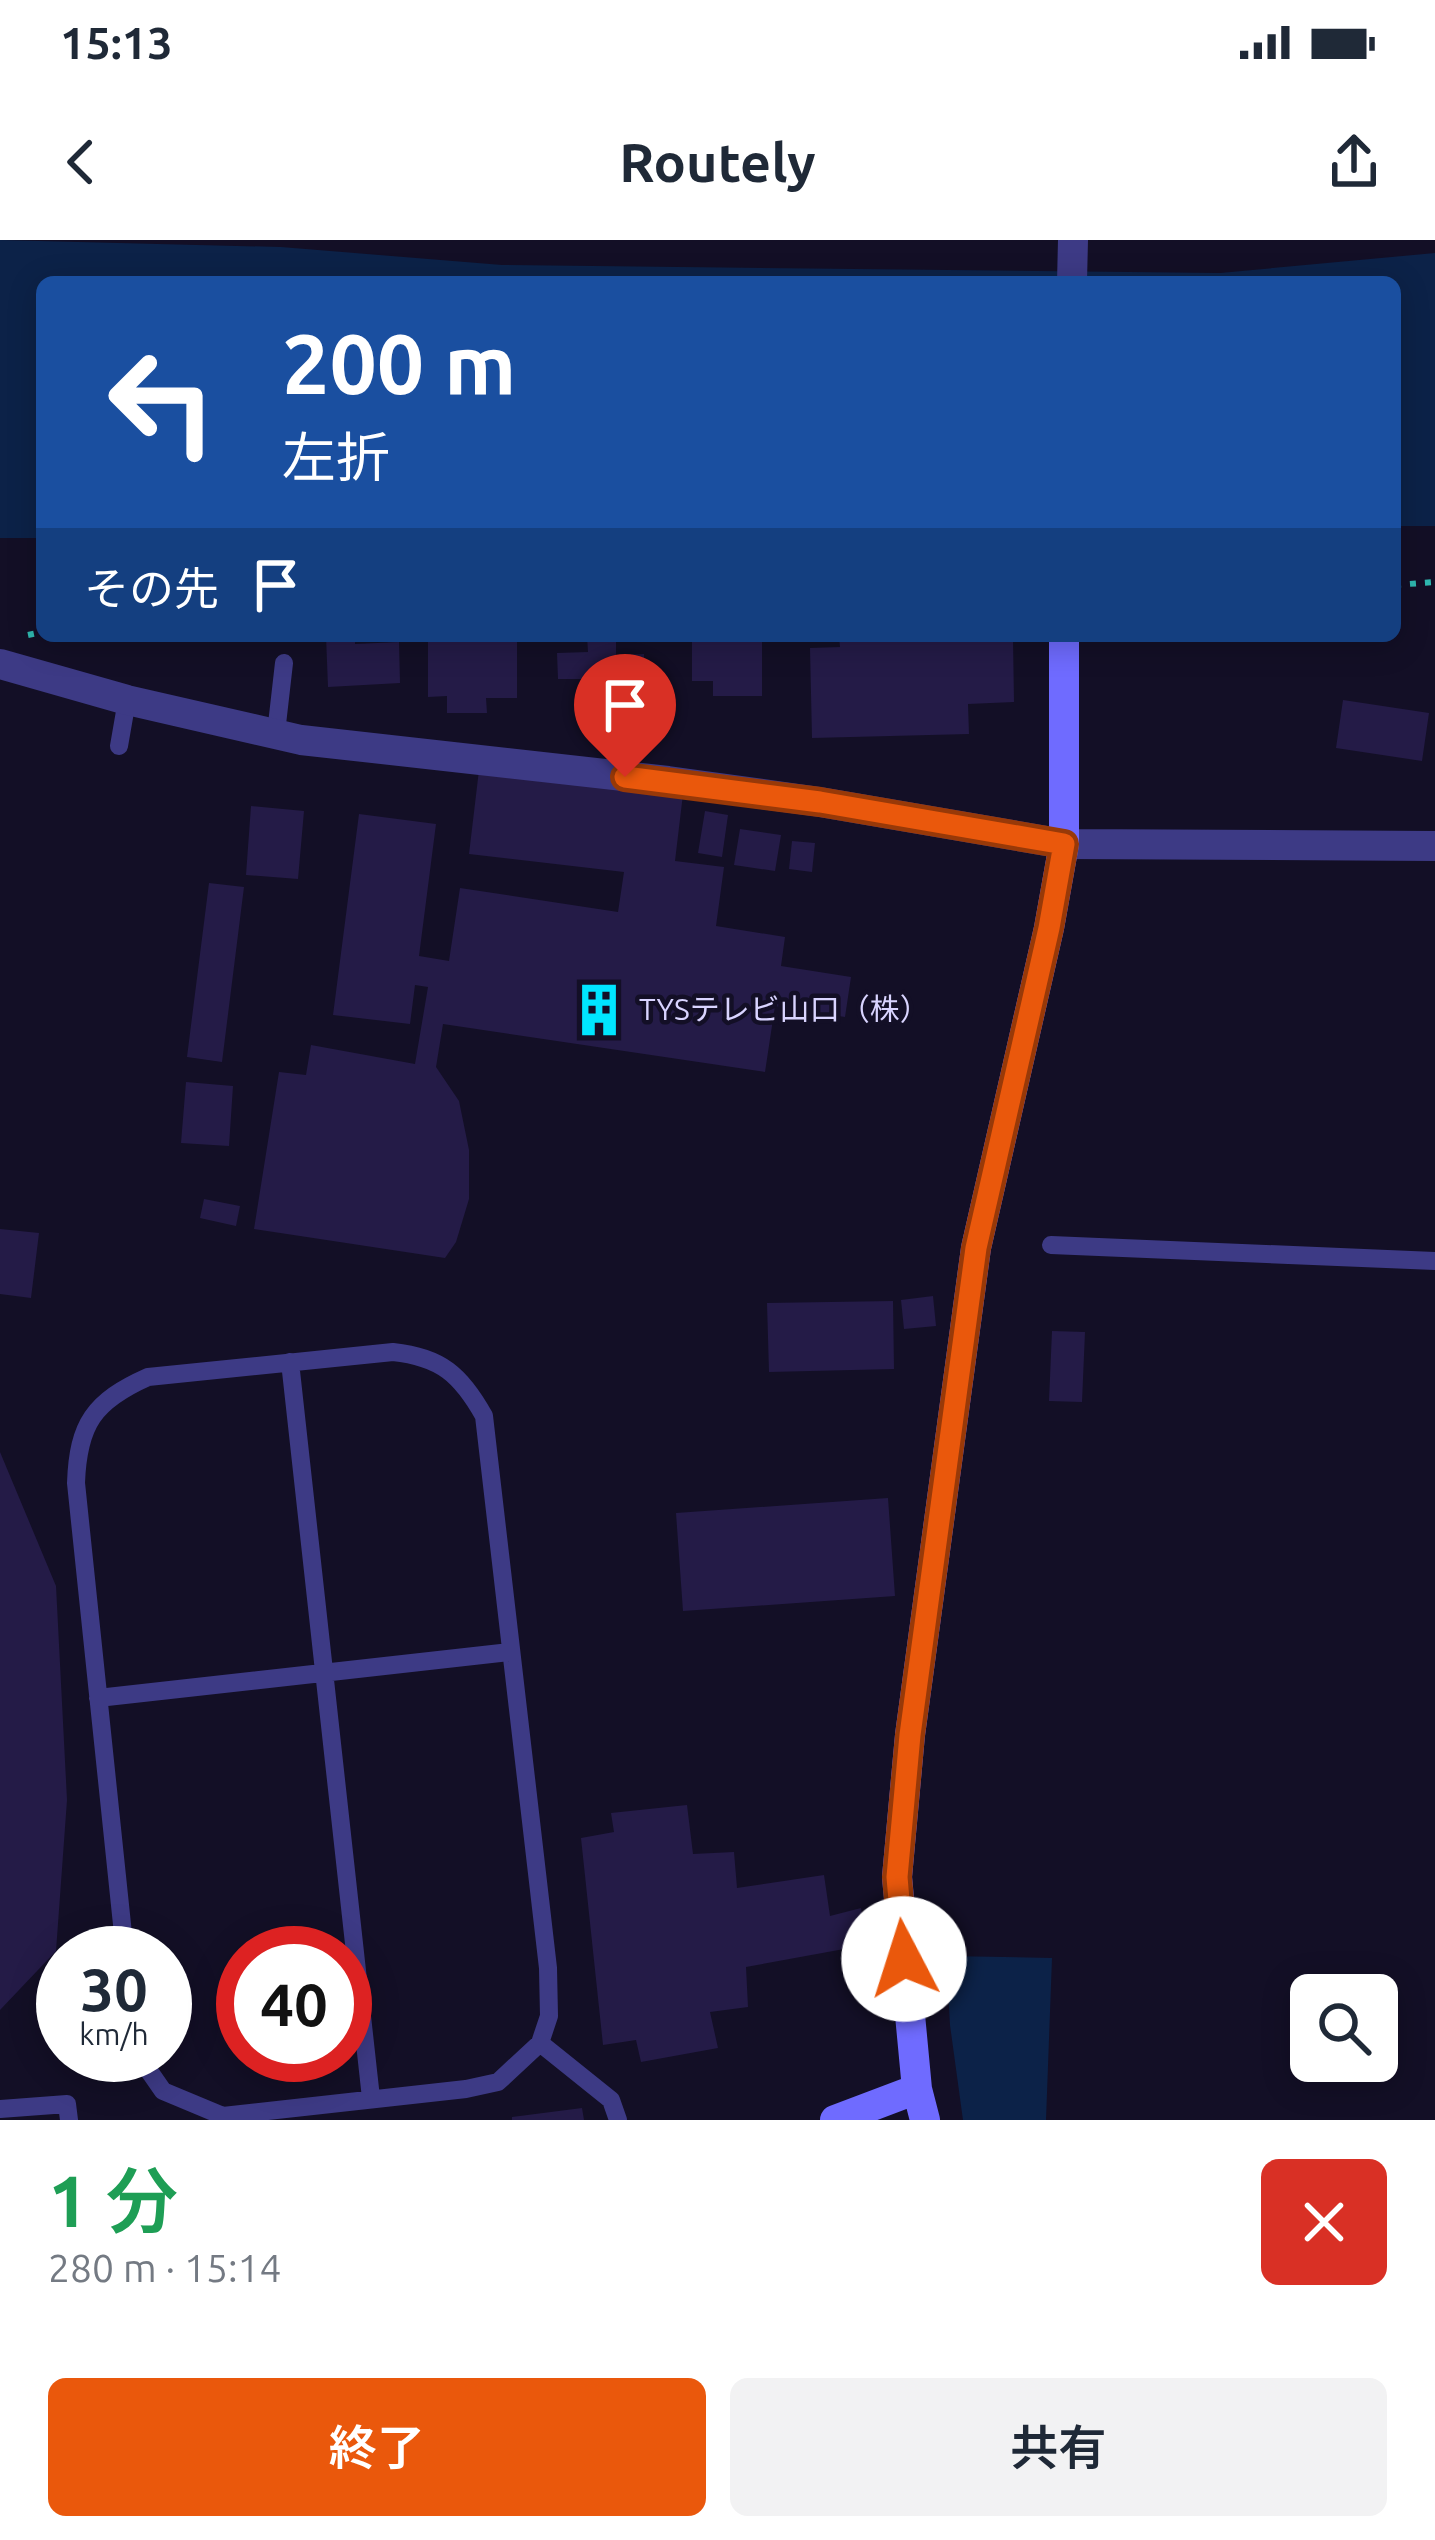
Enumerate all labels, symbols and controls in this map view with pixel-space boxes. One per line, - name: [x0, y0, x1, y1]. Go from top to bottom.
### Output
- text: 15:13: [60, 17, 173, 68]
- icon: back: [48, 129, 114, 195]
- icon: share: [1321, 129, 1387, 195]
- text: Routely: [619, 132, 816, 192]
- text: 200 m: [282, 316, 516, 410]
- icon: left: [84, 324, 240, 480]
- text: 左折: [282, 427, 390, 487]
- icon: arrive: [243, 552, 309, 618]
- text: その先: [84, 563, 219, 614]
- pin: [574, 654, 676, 777]
- icon: arrive: [592, 672, 658, 738]
- building icon: TYSテレビ山口（株）: [570, 981, 628, 1039]
- place label: TYSテレビ山口（株）: [639, 992, 930, 1026]
- position arrow: [841, 1896, 967, 2022]
- speed limit sign: 40: [216, 1926, 372, 2082]
- text: 30: [80, 1955, 148, 2022]
- map controls: [1290, 1974, 1398, 2082]
- button: search: [1290, 1974, 1398, 2082]
- text: km/h: [79, 2017, 149, 2051]
- button: close: [1261, 2159, 1387, 2285]
- text: 1 分: [48, 2160, 178, 2241]
- text: 280 m · 15:14: [48, 2246, 282, 2289]
- button: 終了: [48, 2378, 706, 2516]
- button: 共有: [730, 2378, 1387, 2516]

